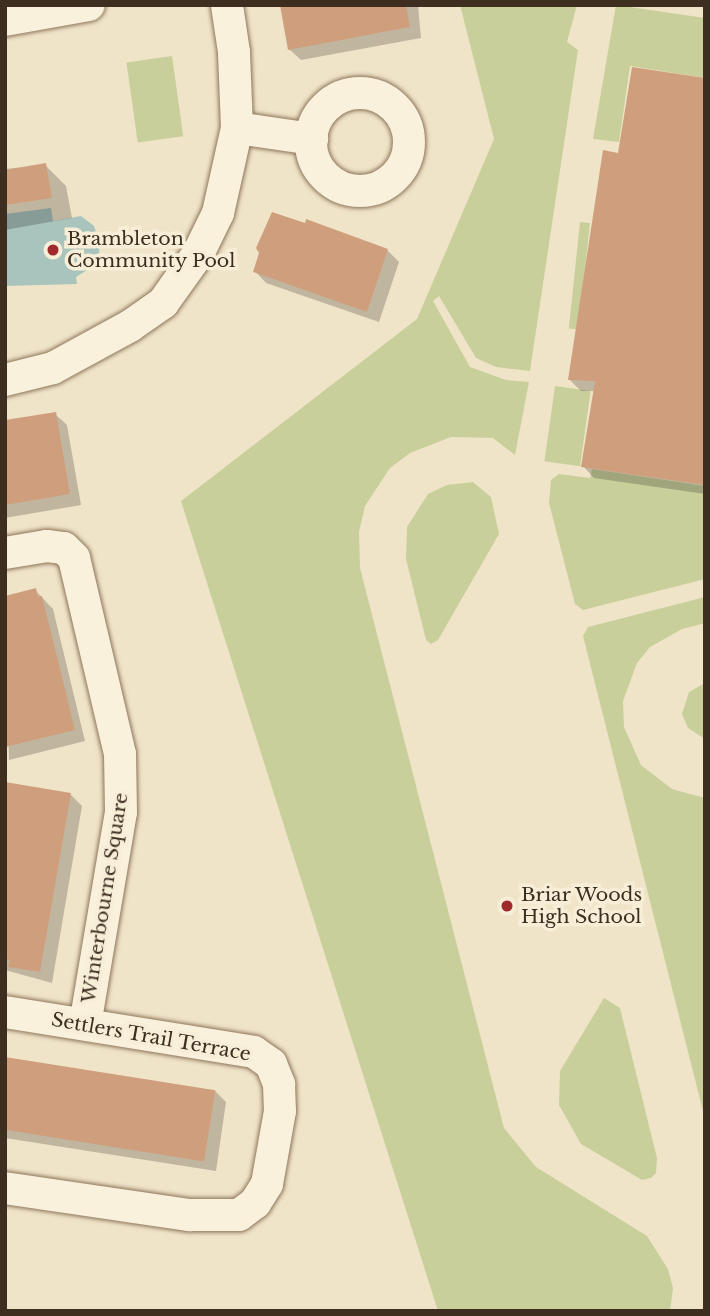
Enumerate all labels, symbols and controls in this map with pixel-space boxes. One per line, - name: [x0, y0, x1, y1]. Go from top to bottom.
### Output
- place label: Brambleton Community Pool: [67, 228, 236, 272]
- marker: Brambleton Community Pool: [45, 242, 61, 258]
- street label: Winterbourne Square: [77, 791, 133, 1005]
- place label: Briar Woods High School: [521, 884, 643, 928]
- marker: Briar Woods High School: [499, 898, 515, 914]
- street label: Settlers Trail Terrace: [49, 1008, 253, 1066]

